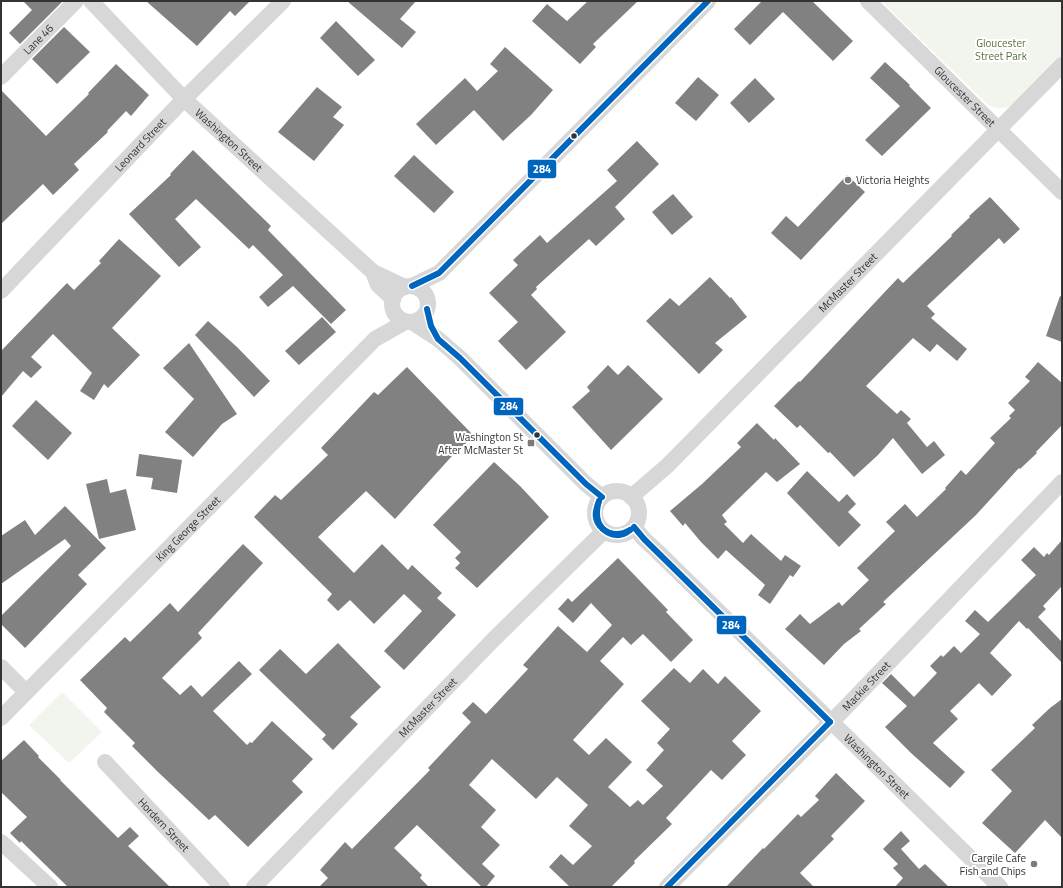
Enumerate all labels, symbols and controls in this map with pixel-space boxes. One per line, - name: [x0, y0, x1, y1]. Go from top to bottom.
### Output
- street label: Lane 46: [20, 20, 57, 58]
- park label: Gloucester Street Park: [975, 35, 1028, 64]
- street label: Gloucester Street: [931, 62, 999, 130]
- street label: Washington Street: [192, 105, 266, 175]
- street label: Leonard Street: [111, 114, 170, 175]
- unlabelled marker: [569, 131, 579, 141]
- line badge: 284: [527, 159, 557, 179]
- text: 284: [533, 161, 551, 177]
- place label: Victoria Heights: [856, 172, 929, 188]
- marker: Victoria Heights: [843, 175, 853, 185]
- street label: McMaster Street: [815, 249, 881, 316]
- line badge: 284: [493, 397, 524, 416]
- text: 284: [500, 398, 518, 414]
- place label: Washington St After McMaster St: [438, 429, 523, 458]
- unlabelled marker: [532, 430, 542, 440]
- marker: Washington St After McMaster St: [526, 438, 536, 448]
- street label: King George Street: [152, 492, 224, 565]
- line badge: 284: [716, 615, 747, 635]
- text: 284: [722, 617, 740, 633]
- street label: Mackie Street: [838, 657, 894, 714]
- street label: McMaster Street: [395, 674, 461, 741]
- street label: Washington Street: [840, 730, 913, 802]
- street label: Hordern Street: [134, 794, 193, 855]
- place label: Cargile Cafe Fish and Chips: [959, 850, 1026, 879]
- marker: Cargile Cafe Fish and Chips: [1029, 859, 1039, 869]

